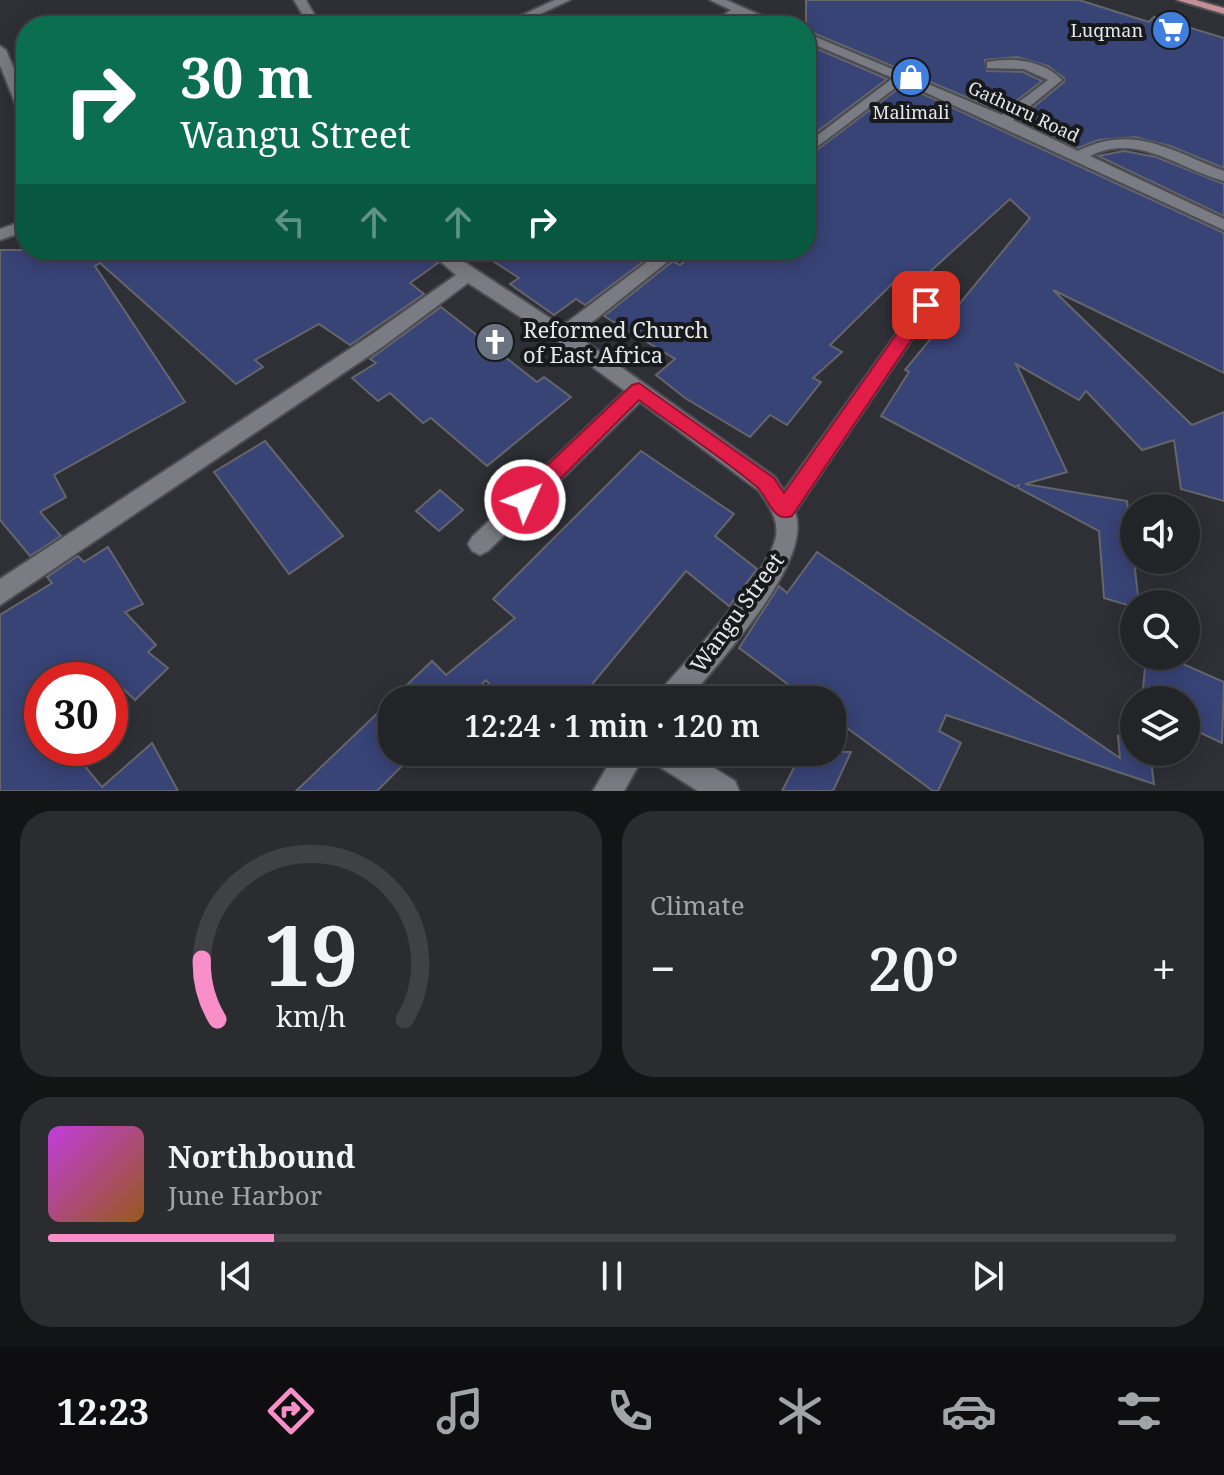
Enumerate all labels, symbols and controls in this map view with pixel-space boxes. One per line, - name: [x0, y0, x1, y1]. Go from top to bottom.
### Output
- supermarket icon: Luqman: [1150, 9, 1192, 51]
- place label: Luqman: [1071, 18, 1143, 42]
- text: 30 m: [180, 38, 313, 114]
- icon: right: [48, 48, 152, 152]
- shop icon: Malimali: [890, 56, 932, 98]
- street label: Gathuru Road: [964, 75, 1084, 147]
- place label: Malimali: [873, 100, 950, 124]
- text: Wangu Street: [180, 110, 411, 159]
- icon: left: [268, 200, 312, 244]
- icon: ahead: [352, 200, 396, 244]
- icon: ahead: [436, 200, 480, 244]
- icon: right: [520, 200, 564, 244]
- pin: [892, 271, 960, 339]
- icon: arrive: [904, 283, 948, 327]
- place label: Reformed Church of East Africa: [523, 314, 709, 369]
- church icon: Reformed Church of East Africa: [474, 321, 516, 363]
- position arrow: [483, 458, 567, 542]
- map controls: [1120, 494, 1200, 766]
- button: sound: [1120, 494, 1200, 574]
- street label: Wangu Street: [682, 546, 790, 678]
- button: search: [1120, 590, 1200, 670]
- speed limit sign: 30: [24, 662, 128, 766]
- button: layers: [1120, 686, 1200, 766]
- text: 12:24 · 1 min · 120 m: [464, 705, 760, 746]
- text: Climate: [650, 887, 745, 923]
- text: 19: [264, 897, 358, 1010]
- text: 20°: [868, 927, 959, 1009]
- text: −: [650, 938, 675, 998]
- text: +: [1151, 938, 1176, 998]
- text: km/h: [276, 996, 346, 1035]
- text: Northbound: [168, 1136, 355, 1177]
- text: June Harbor: [168, 1177, 322, 1213]
- icon: previous: [214, 1254, 258, 1298]
- icon: pause: [590, 1254, 634, 1298]
- icon: next: [966, 1254, 1010, 1298]
- icon: directions: [263, 1383, 319, 1439]
- icon: music: [432, 1383, 488, 1439]
- icon: phone: [602, 1383, 658, 1439]
- icon: climate: [772, 1383, 828, 1439]
- icon: car: [941, 1383, 997, 1439]
- icon: filters: [1111, 1383, 1167, 1439]
- text: 12:23: [57, 1387, 149, 1436]

